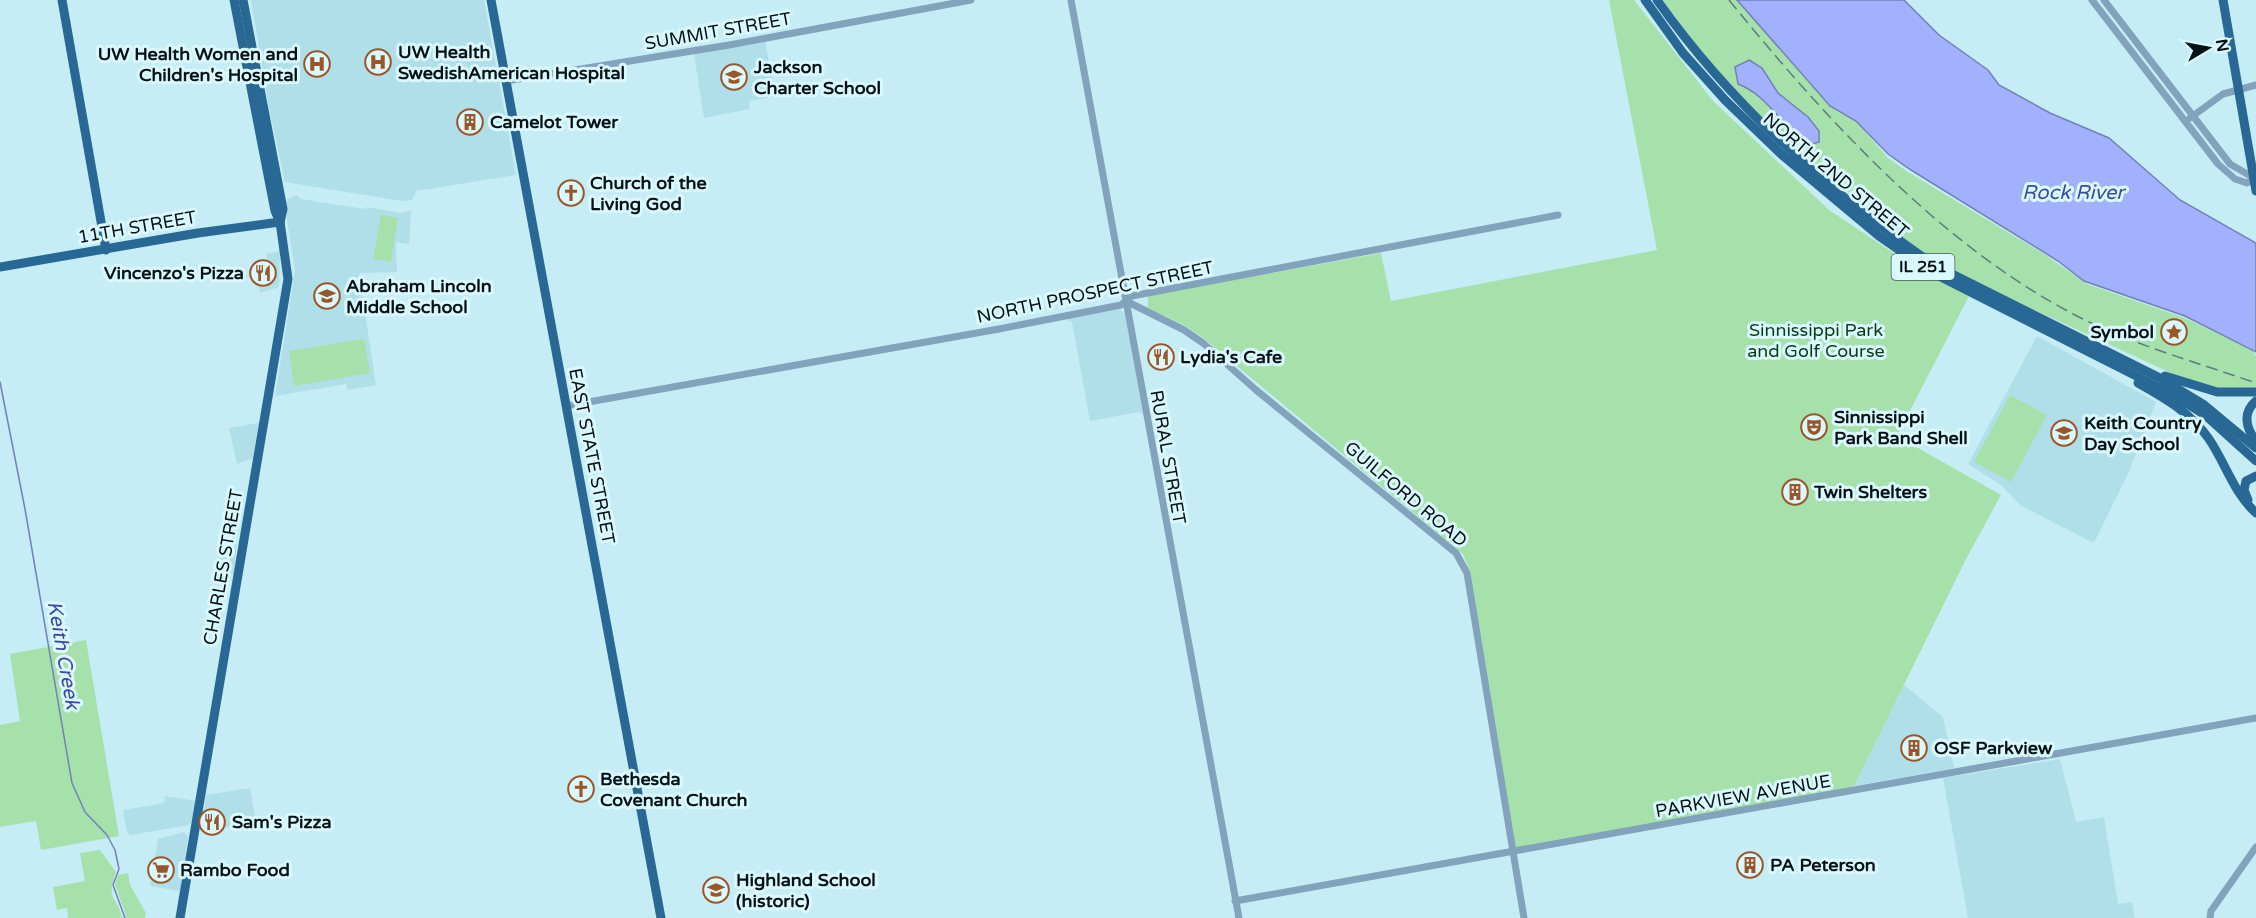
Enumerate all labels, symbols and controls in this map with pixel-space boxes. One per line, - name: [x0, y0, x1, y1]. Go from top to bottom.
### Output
- street label: SUMMIT STREET: [643, 7, 793, 55]
- north arrow: [2178, 18, 2238, 78]
- text: N: [2211, 38, 2233, 54]
- place label: UW Health SwedishAmerican Hospital: [398, 41, 625, 84]
- place label: UW Health Women and Children's Hospital: [98, 43, 298, 86]
- hospital icon: UW Health SwedishAmerican Hospital: [363, 47, 393, 77]
- hospital icon: UW Health Women and Children's Hospital: [302, 49, 332, 79]
- place label: Jackson Charter School: [753, 56, 881, 99]
- school or university icon: Jackson Charter School: [719, 62, 749, 92]
- building icon: Camelot Tower: [455, 107, 485, 137]
- street label: NORTH 2ND STREET: [1759, 108, 1913, 242]
- place label: Camelot Tower: [490, 111, 619, 133]
- place label: Church of the Living God: [590, 172, 707, 215]
- church icon: Church of the Living God: [556, 178, 586, 208]
- water label: Rock River: [2022, 181, 2126, 205]
- street label: 11TH STREET: [76, 206, 198, 248]
- road number: IL 251: [1892, 254, 1954, 280]
- street label: NORTH PROSPECT STREET: [975, 256, 1215, 328]
- restaurant icon: Vincenzo's Pizza: [248, 258, 278, 288]
- place label: Vincenzo's Pizza: [104, 262, 244, 284]
- place label: Abraham Lincoln Middle School: [346, 275, 492, 318]
- school or university icon: Abraham Lincoln Middle School: [312, 281, 342, 311]
- place icon: Symbol: [2159, 317, 2189, 347]
- park label: Sinnissippi Park and Golf Course: [1747, 319, 1885, 362]
- place label: Symbol: [2091, 321, 2154, 343]
- restaurant icon: Lydia's Cafe: [1146, 342, 1176, 372]
- place label: Lydia's Cafe: [1180, 346, 1282, 368]
- street label: EAST STATE STREET: [564, 366, 620, 546]
- street label: RURAL STREET: [1145, 388, 1191, 526]
- place label: Sinnissippi Park Band Shell: [1834, 406, 1968, 449]
- theatre icon: Sinnissippi Park Band Shell: [1799, 412, 1829, 442]
- place label: Keith Country Day School: [2084, 412, 2202, 455]
- school or university icon: Keith Country Day School: [2049, 418, 2079, 448]
- street label: GUILFORD ROAD: [1340, 436, 1472, 552]
- building icon: Twin Shelters: [1780, 477, 1810, 507]
- place label: Twin Shelters: [1813, 481, 1927, 503]
- street label: CHARLES STREET: [198, 487, 248, 647]
- water label: Keith Creek: [42, 599, 85, 713]
- building icon: OSF Parkview: [1899, 733, 1929, 763]
- place label: OSF Parkview: [1934, 737, 2053, 759]
- place label: Bethesda Covenant Church: [600, 768, 748, 811]
- street label: PARKVIEW AVENUE: [1654, 770, 1832, 822]
- church icon: Bethesda Covenant Church: [566, 774, 596, 804]
- restaurant icon: Sam's Pizza: [197, 807, 227, 837]
- place label: Sam's Pizza: [232, 811, 332, 833]
- building icon: PA Peterson: [1735, 850, 1765, 880]
- place label: PA Peterson: [1770, 854, 1876, 876]
- supermarket icon: Rambo Food: [146, 855, 176, 885]
- place label: Rambo Food: [180, 859, 290, 881]
- place label: Highland School (historic): [736, 869, 876, 912]
- school or university icon: Highland School (historic): [701, 875, 731, 905]

